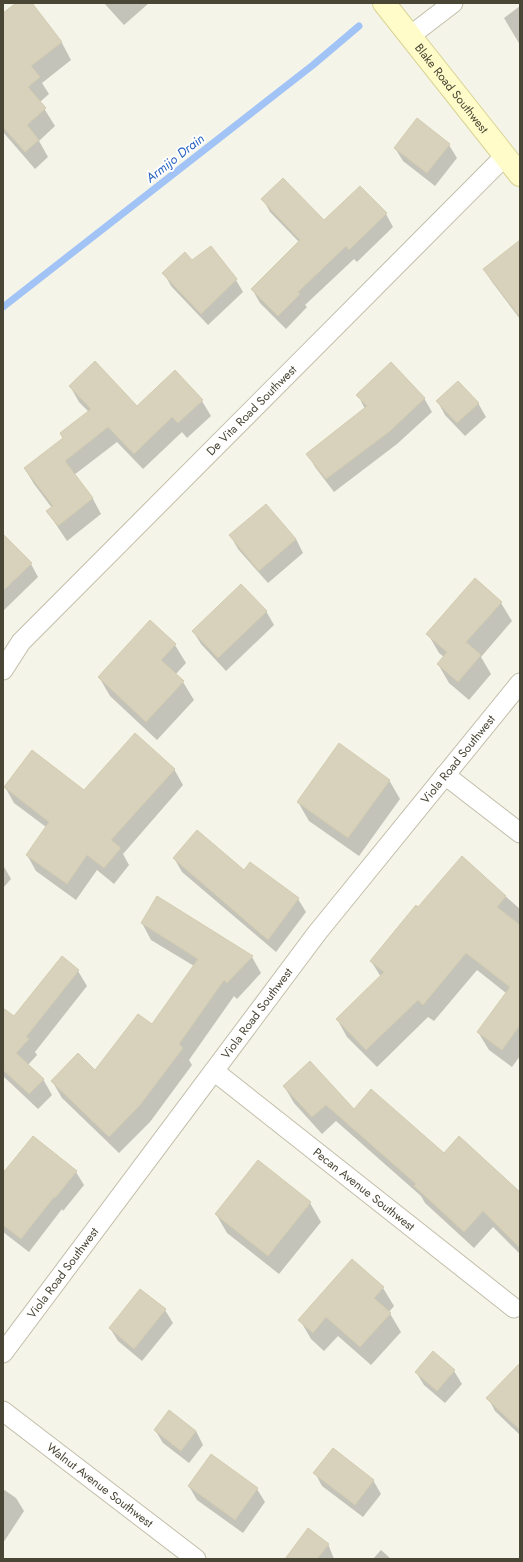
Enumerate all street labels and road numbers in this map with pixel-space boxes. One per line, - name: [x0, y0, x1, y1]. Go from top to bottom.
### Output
- street label: Blake Road Southwest: [410, 40, 493, 137]
- street label: De Vita Road Southwest: [202, 361, 301, 460]
- street label: Viola Road Southwest: [416, 711, 500, 808]
- street label: Viola Road Southwest: [217, 964, 297, 1063]
- street label: Pecan Avenue Southwest: [309, 1143, 419, 1235]
- street label: Viola Road Southwest: [23, 1223, 103, 1322]
- street label: Walnut Avenue Southwest: [43, 1439, 157, 1532]

